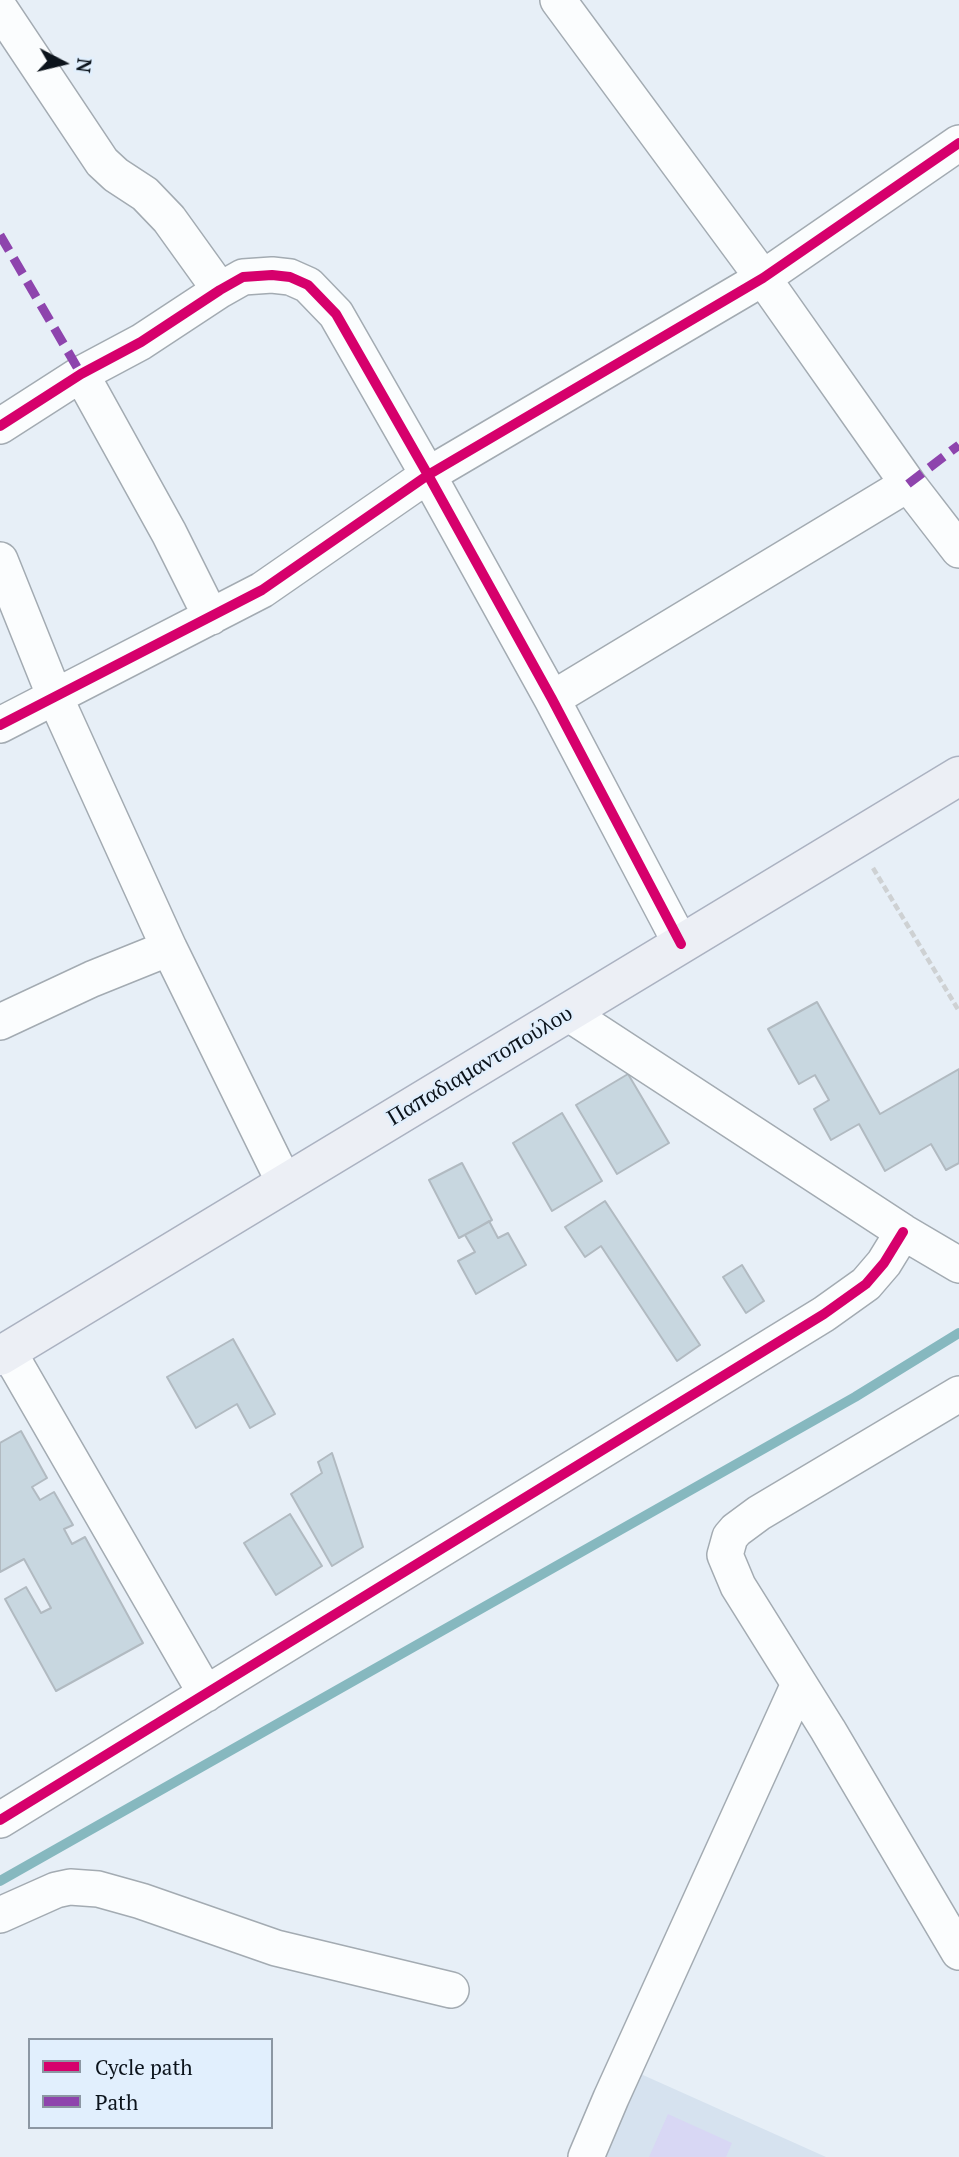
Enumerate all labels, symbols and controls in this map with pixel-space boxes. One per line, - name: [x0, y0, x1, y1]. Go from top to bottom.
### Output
- north arrow: [28, 28, 98, 98]
- text: N: [71, 57, 98, 74]
- street label: Παπαδιαμαντοπούλου: [382, 1000, 578, 1132]
- legend: [28, 2038, 273, 2129]
- text: Cycle path: [95, 2053, 193, 2081]
- text: Path: [95, 2088, 138, 2116]

